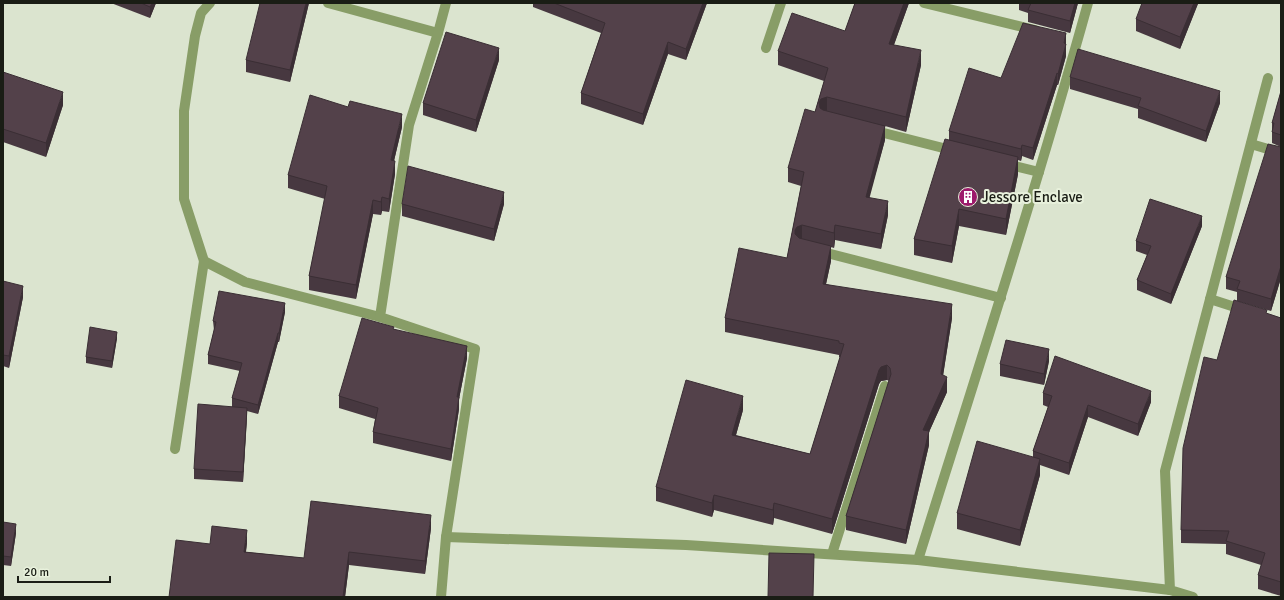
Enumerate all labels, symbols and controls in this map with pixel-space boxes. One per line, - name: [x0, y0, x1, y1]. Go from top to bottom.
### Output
- building icon: Jessore Enclave: [957, 186, 979, 208]
- place label: Jessore Enclave: [982, 188, 1083, 206]
- scale bar: [18, 558, 110, 584]
- text: 20 m: [24, 565, 49, 580]

